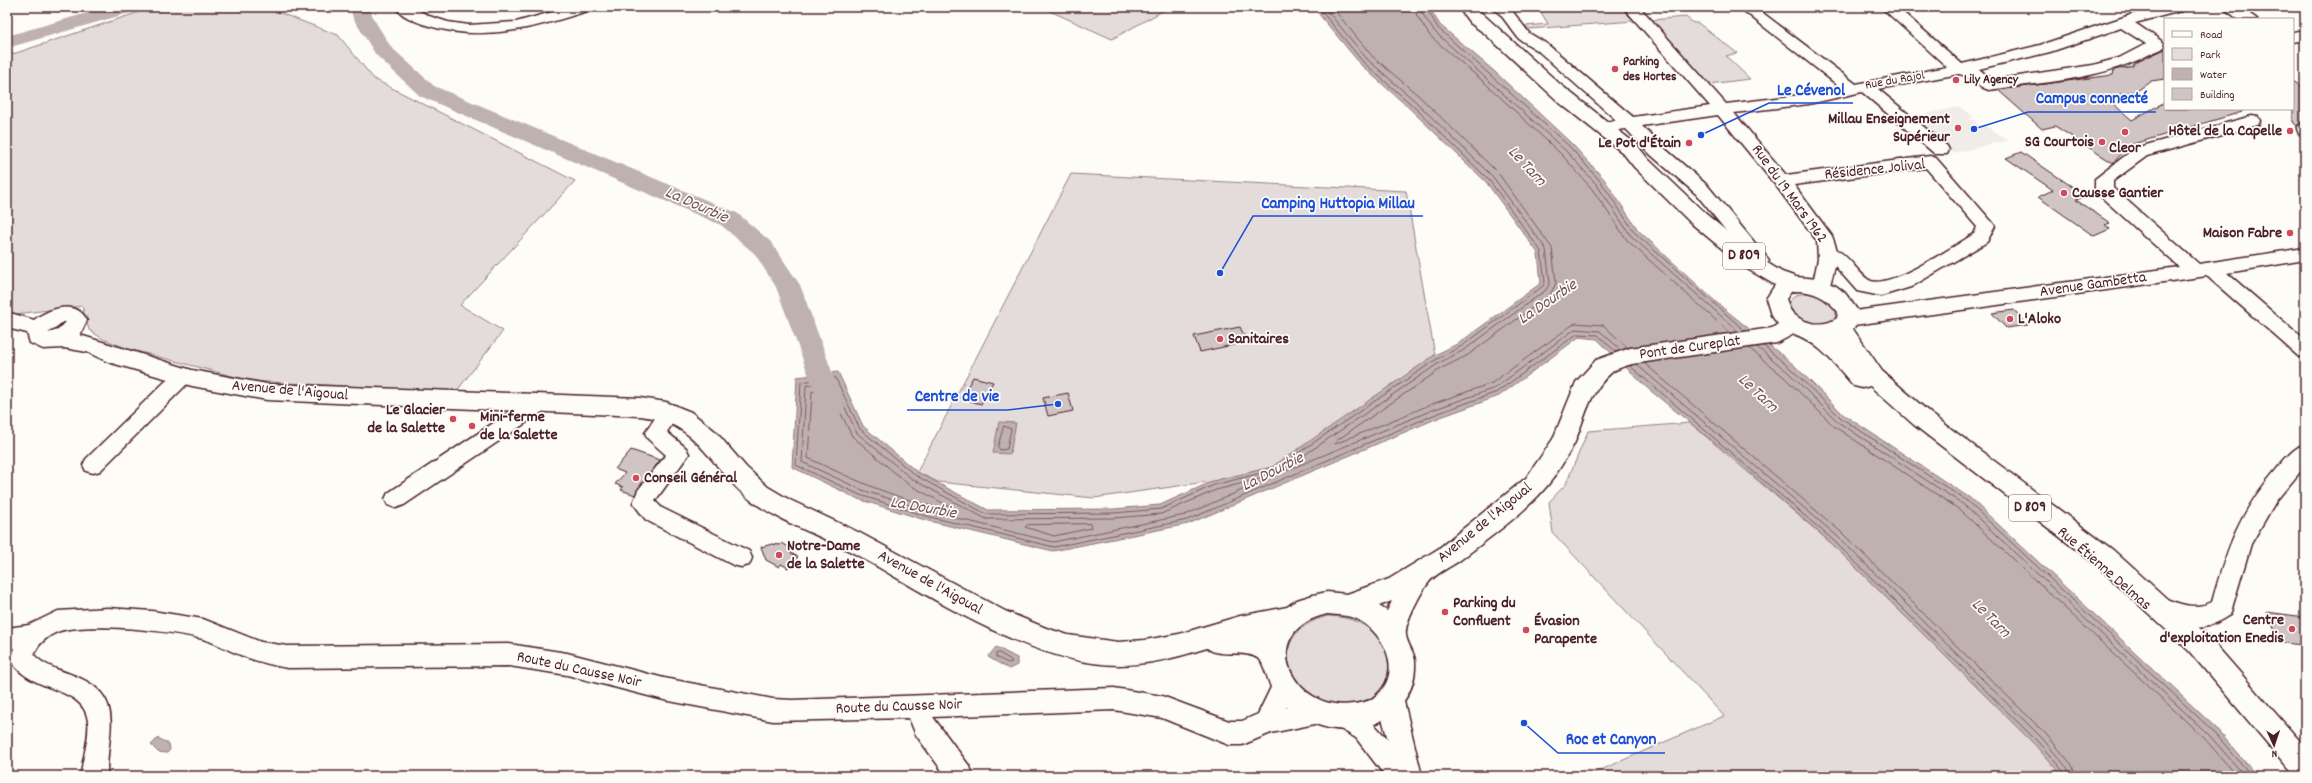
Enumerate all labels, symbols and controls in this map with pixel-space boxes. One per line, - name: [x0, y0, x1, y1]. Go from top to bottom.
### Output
- legend: [2164, 18, 2294, 110]
- text: Road: [2200, 27, 2222, 44]
- text: Park: [2200, 47, 2221, 64]
- place label: Parking des Hortes: [1623, 53, 1677, 87]
- marker: Parking des Hortes: [1610, 64, 1620, 74]
- street label: Rue du Rajol: [1864, 66, 1926, 96]
- text: Water: [2200, 67, 2227, 84]
- place label: Lily Agency: [1964, 71, 2019, 90]
- callout: Le Cévenol: [1769, 74, 1853, 103]
- marker: Lily Agency: [1951, 75, 1961, 85]
- text: Le Cévenol: [1777, 80, 1846, 104]
- callout: Campus connecté: [2028, 83, 2156, 112]
- text: Building: [2200, 87, 2235, 104]
- text: Campus connecté: [2036, 88, 2148, 112]
- place label: Millau Enseignement Supérieur: [1828, 108, 1951, 149]
- place label: Hôtel de la Capelle: [2169, 120, 2282, 143]
- marker: Millau Enseignement Supérieur: [1953, 123, 1963, 133]
- marker: Hôtel de la Capelle: [2285, 126, 2295, 136]
- marker: Cleor: [2120, 127, 2130, 137]
- place label: SG Courtois: [2025, 131, 2094, 154]
- place label: Le Pot d'Étain: [1598, 132, 1681, 155]
- marker: SG Courtois: [2097, 137, 2107, 147]
- place label: Cleor: [2109, 137, 2142, 160]
- marker: Le Pot d'Étain: [1684, 138, 1694, 148]
- street label: Rue du 19 Mars 1962: [1745, 140, 1833, 248]
- water label: Le Tarn: [1501, 142, 1552, 193]
- street label: Résidence Jolival: [1824, 153, 1927, 187]
- water label: La Dourbie: [661, 181, 733, 231]
- place label: Causse Gantier: [2072, 182, 2164, 205]
- callout: Camping Huttopia Millau: [1253, 187, 1423, 216]
- marker: Causse Gantier: [2059, 188, 2069, 198]
- text: Camping Huttopia Millau: [1261, 193, 1415, 217]
- place label: Maison Fabre: [2203, 222, 2282, 245]
- marker: Maison Fabre: [2285, 228, 2295, 238]
- road number: D 809: [1723, 243, 1765, 269]
- street label: Avenue Gambetta: [2038, 266, 2148, 304]
- water label: La Dourbie: [1514, 274, 1584, 332]
- place label: L'Aloko: [2018, 308, 2061, 331]
- marker: L'Aloko: [2005, 314, 2015, 324]
- place label: Sanitaires: [1228, 328, 1289, 351]
- street label: Pont de Cureplat: [1638, 330, 1742, 366]
- marker: Sanitaires: [1215, 334, 1225, 344]
- water label: Le Tarn: [1732, 369, 1783, 420]
- street label: Avenue de l'Aigoual: [231, 374, 349, 408]
- callout: Centre de vie: [907, 381, 1008, 410]
- text: Centre de vie: [915, 386, 1000, 410]
- place label: Le Glacier de la Salette: [368, 399, 446, 440]
- place label: Mini-ferme de la Salette: [480, 406, 557, 447]
- marker: Le Glacier de la Salette: [448, 414, 458, 424]
- marker: Mini-ferme de la Salette: [467, 421, 477, 431]
- water label: La Dourbie: [1238, 446, 1310, 499]
- place label: Conseil Général: [644, 467, 737, 490]
- marker: Conseil Général: [631, 473, 641, 483]
- street label: Avenue de l'Aigoual: [1432, 477, 1538, 569]
- water label: La Dourbie: [888, 491, 959, 527]
- road number: D 809: [2009, 495, 2051, 521]
- street label: Rue Étienne Delmas: [2052, 521, 2156, 617]
- place label: Notre-Dame de la Salette: [787, 535, 864, 576]
- street label: Avenue de l'Aigoual: [873, 545, 987, 621]
- marker: Notre-Dame de la Salette: [774, 550, 784, 560]
- place label: Parking du Confluent: [1453, 592, 1516, 633]
- water label: Le Tarn: [1965, 594, 2016, 645]
- marker: Parking du Confluent: [1440, 607, 1450, 617]
- place label: Centre d'exploitation Enedis: [2160, 609, 2284, 650]
- place label: Évasion Parapente: [1534, 610, 1597, 651]
- marker: Centre d'exploitation Enedis: [2287, 624, 2297, 634]
- marker: Évasion Parapente: [1521, 625, 1531, 635]
- street label: Route du Causse Noir: [515, 646, 643, 694]
- street label: Route du Causse Noir: [835, 693, 963, 721]
- callout: Roc et Canyon: [1558, 724, 1665, 753]
- north arrow: [2254, 725, 2294, 765]
- text: Roc et Canyon: [1566, 729, 1657, 753]
- text: N: [2271, 745, 2278, 761]

